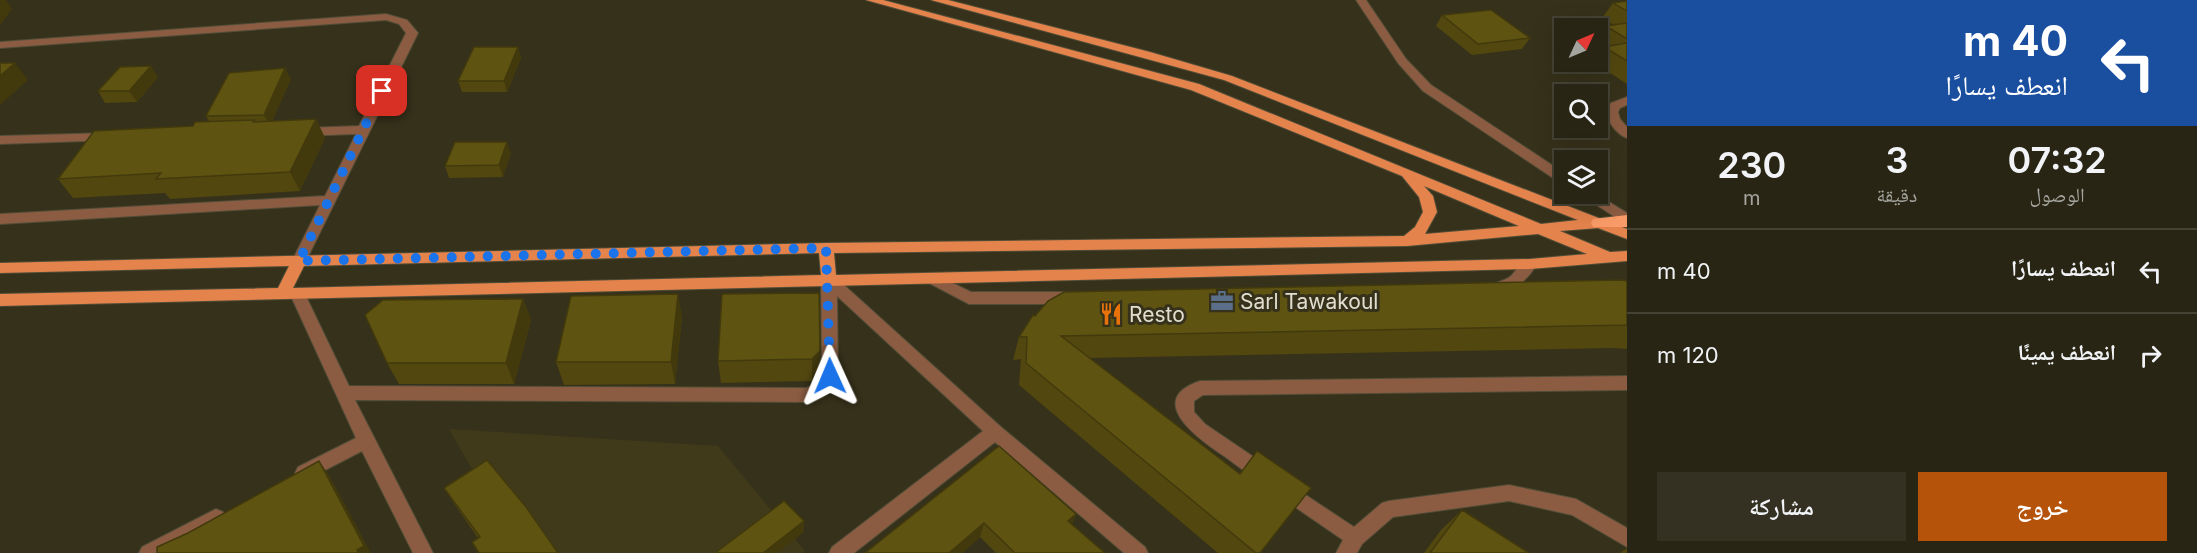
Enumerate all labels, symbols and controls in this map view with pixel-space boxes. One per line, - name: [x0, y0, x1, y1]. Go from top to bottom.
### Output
- text: 40 m: [1963, 15, 2068, 66]
- north arrow: [1554, 18, 1608, 72]
- map controls: [1554, 18, 1608, 204]
- icon: left: [2089, 24, 2167, 102]
- pin: [356, 65, 407, 116]
- text: انعطف يسارًا: [1945, 69, 2068, 102]
- icon: arrive: [365, 74, 398, 107]
- button: search: [1554, 84, 1608, 138]
- text: 3: [1885, 138, 1908, 182]
- text: 07:32: [2007, 138, 2107, 182]
- text: 230: [1717, 143, 1786, 187]
- button: layers: [1554, 150, 1608, 204]
- text: دقيقة: [1877, 183, 1917, 207]
- text: الوصول: [2029, 183, 2085, 207]
- text: m: [1743, 186, 1761, 210]
- text: انعطف يسارًا: [2011, 255, 2116, 281]
- icon: left: [2134, 255, 2167, 288]
- text: 40 m: [1657, 258, 1711, 284]
- office icon: Sarl Tawakoul: [1209, 288, 1235, 314]
- place label: Sarl Tawakoul: [1240, 289, 1378, 314]
- restaurant icon: Resto: [1098, 301, 1124, 327]
- place label: Resto: [1129, 302, 1185, 327]
- text: انعطف يمينًا: [2017, 339, 2116, 365]
- icon: right: [2134, 339, 2167, 372]
- text: 120 m: [1657, 342, 1719, 368]
- position arrow: [798, 344, 862, 408]
- button: مشاركة: [1657, 472, 1906, 541]
- button: خروج: [1918, 472, 2167, 541]

